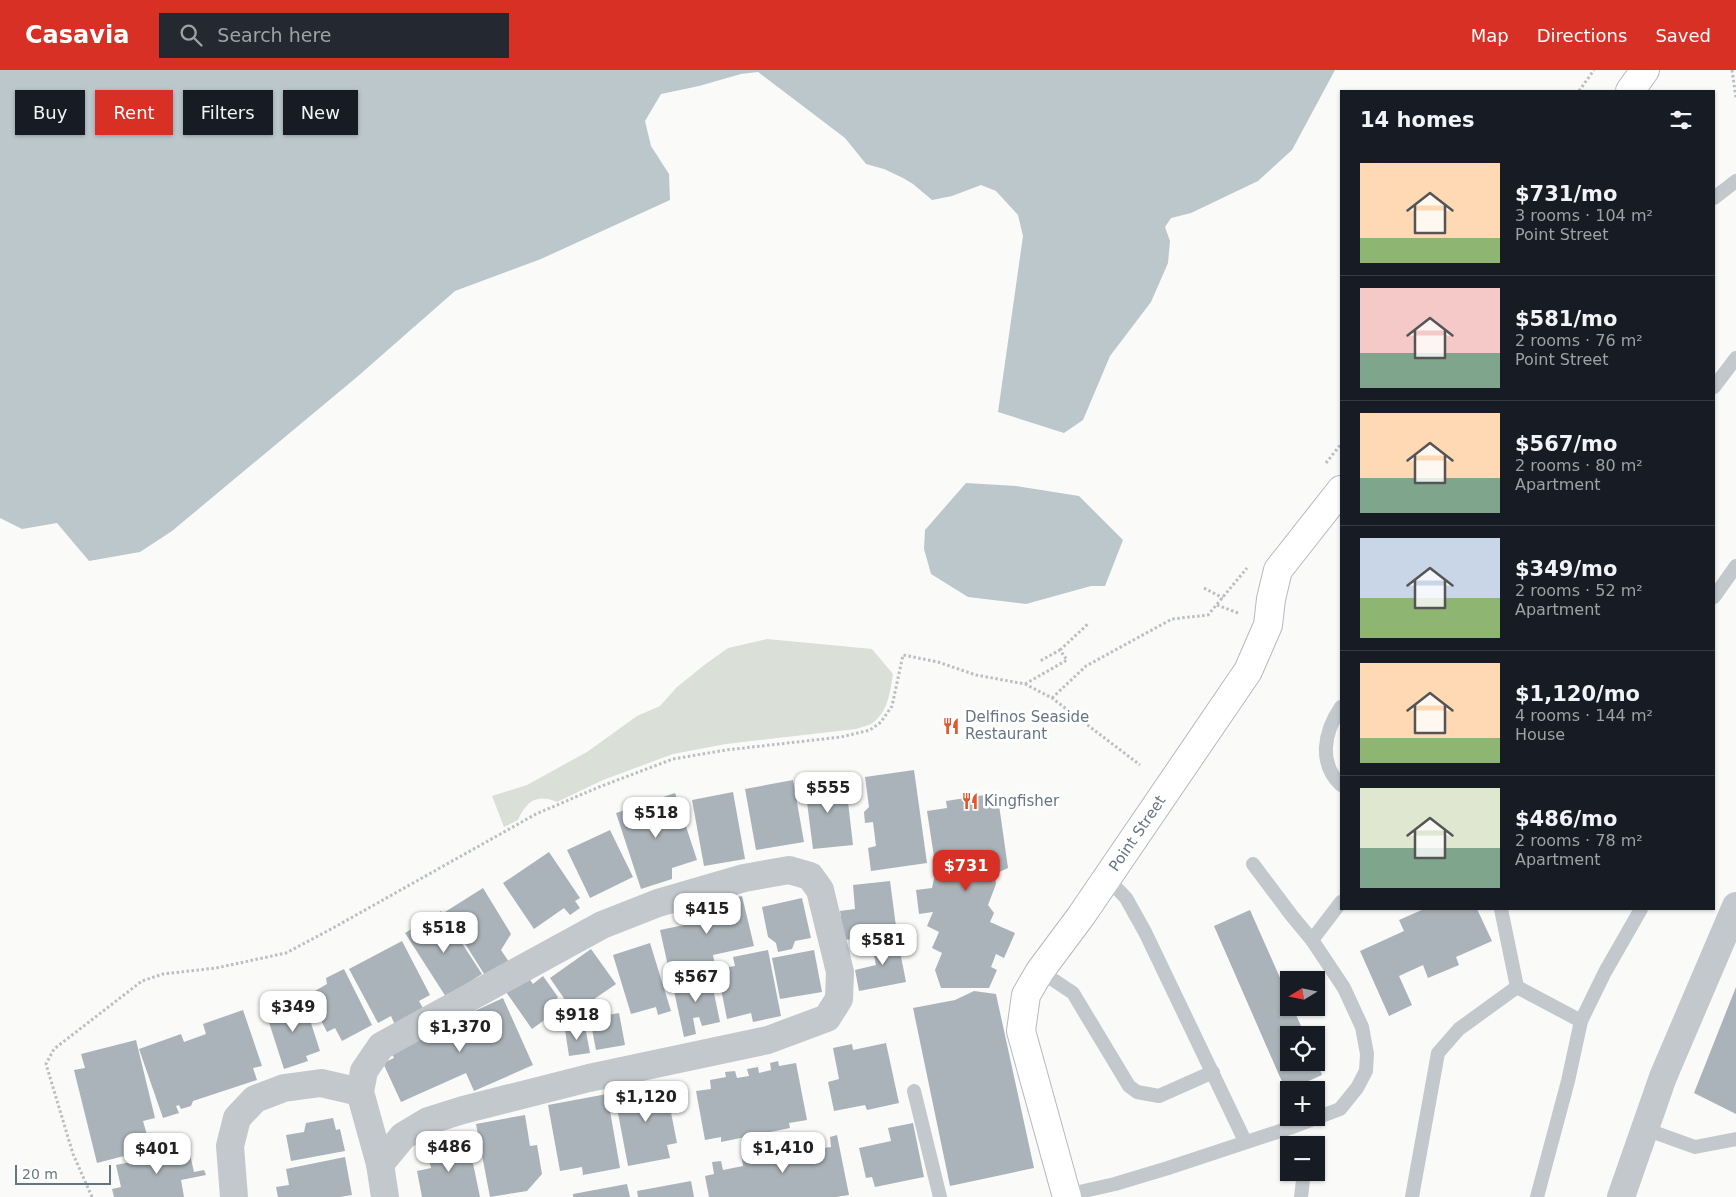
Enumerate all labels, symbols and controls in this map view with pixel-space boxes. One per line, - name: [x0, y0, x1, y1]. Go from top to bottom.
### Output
- search box: [159, 13, 509, 58]
- text: Casavia: [25, 21, 129, 49]
- icon: search: [177, 21, 205, 49]
- text: Search here: [217, 24, 332, 46]
- text: Map: [1471, 25, 1509, 46]
- text: Directions: [1537, 25, 1627, 46]
- text: Saved: [1655, 25, 1711, 46]
- chip: Buy: [15, 90, 85, 135]
- chip: Rent: [95, 90, 173, 135]
- chip: Filters: [183, 90, 273, 135]
- chip: New: [283, 90, 358, 135]
- icon: filters: [1667, 106, 1695, 134]
- text: 14 homes: [1360, 108, 1475, 132]
- text: $731/mo: [1515, 182, 1617, 206]
- icon: home: [1400, 183, 1460, 243]
- text: 3 rooms · 104 m²: [1515, 206, 1653, 225]
- text: Point Street: [1515, 225, 1608, 244]
- text: $581/mo: [1515, 307, 1617, 331]
- icon: home: [1400, 308, 1460, 368]
- text: 2 rooms · 76 m²: [1515, 331, 1643, 350]
- text: Point Street: [1515, 350, 1608, 369]
- text: $567/mo: [1515, 432, 1617, 456]
- icon: home: [1400, 433, 1460, 493]
- text: 2 rooms · 80 m²: [1515, 456, 1643, 475]
- text: Apartment: [1515, 475, 1601, 494]
- text: $349/mo: [1515, 557, 1617, 581]
- icon: home: [1400, 558, 1460, 618]
- text: 2 rooms · 52 m²: [1515, 581, 1643, 600]
- text: Apartment: [1515, 600, 1601, 619]
- text: $1,120/mo: [1515, 682, 1640, 706]
- icon: home: [1400, 683, 1460, 743]
- text: 4 rooms · 144 m²: [1515, 706, 1653, 725]
- place label: Delfinos Seaside Restaurant: [965, 708, 1089, 743]
- restaurant icon: Delfinos Seaside Restaurant: [941, 716, 961, 736]
- text: House: [1515, 725, 1565, 744]
- pin: $555: [798, 772, 858, 814]
- text: $555: [806, 778, 850, 797]
- restaurant icon: Kingfisher: [960, 791, 980, 811]
- place label: Kingfisher: [984, 792, 1060, 810]
- street label: Point Street: [1105, 792, 1170, 875]
- pin: $518: [626, 796, 686, 839]
- text: $518: [634, 803, 678, 822]
- text: $486/mo: [1515, 807, 1617, 831]
- icon: home: [1400, 808, 1460, 868]
- text: 2 rooms · 78 m²: [1515, 831, 1643, 850]
- pin: $731: [936, 850, 996, 892]
- text: Apartment: [1515, 850, 1601, 869]
- text: $731: [944, 856, 988, 875]
- pin: $415: [677, 892, 737, 935]
- text: $415: [685, 899, 729, 918]
- pin: $518: [414, 912, 474, 954]
- text: $518: [422, 918, 466, 937]
- pin: $581: [853, 924, 913, 966]
- text: $581: [861, 930, 905, 949]
- pin: $567: [666, 960, 726, 1003]
- text: $567: [674, 967, 718, 986]
- north arrow: [1280, 971, 1325, 1016]
- map controls: [1280, 971, 1325, 1181]
- pin: $349: [263, 990, 323, 1033]
- text: $349: [271, 997, 315, 1016]
- pin: $918: [547, 998, 607, 1041]
- text: $918: [555, 1005, 599, 1024]
- pin: $1,370: [419, 1010, 501, 1053]
- text: $1,370: [429, 1017, 491, 1036]
- button: locate: [1280, 1026, 1325, 1071]
- pin: $1,120: [605, 1080, 687, 1123]
- button: +: [1280, 1081, 1325, 1126]
- text: $1,120: [615, 1087, 677, 1106]
- pin: $486: [419, 1130, 479, 1173]
- pin: $401: [127, 1132, 187, 1175]
- pin: $1,410: [742, 1132, 824, 1174]
- button: −: [1280, 1136, 1325, 1181]
- text: $486: [427, 1137, 471, 1156]
- text: $1,410: [752, 1138, 814, 1157]
- text: $401: [135, 1139, 179, 1158]
- scale bar: [15, 1162, 111, 1185]
- text: 20 m: [22, 1166, 58, 1182]

